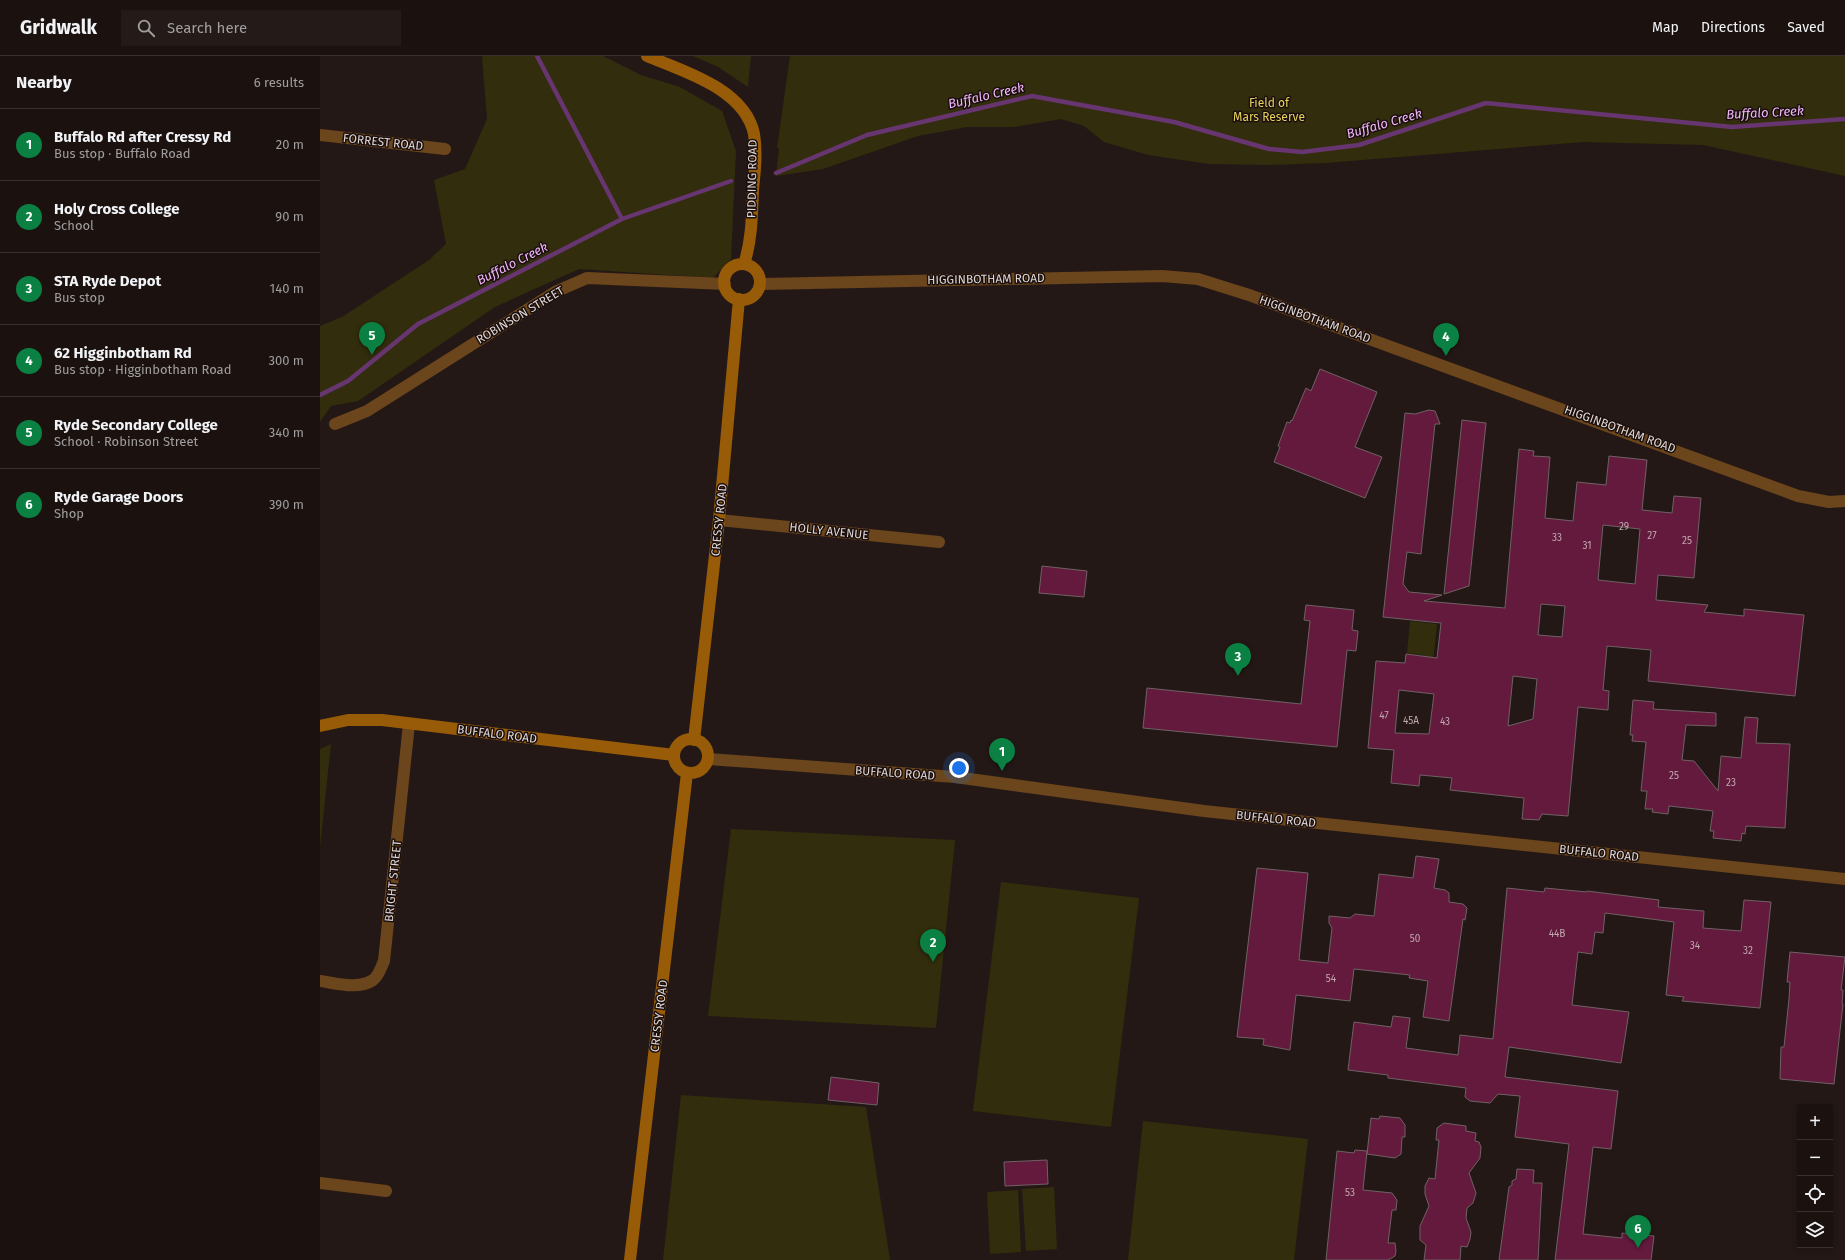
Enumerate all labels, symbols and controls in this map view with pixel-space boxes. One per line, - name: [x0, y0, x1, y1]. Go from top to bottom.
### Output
- search box: [121, 10, 401, 46]
- text: Gridwalk: [20, 16, 97, 39]
- icon: search: [135, 17, 157, 39]
- text: Search here: [167, 19, 247, 37]
- text: Map: [1652, 19, 1679, 36]
- text: Directions: [1701, 19, 1765, 36]
- text: Saved: [1787, 19, 1825, 36]
- text: Nearby: [16, 72, 71, 93]
- text: 6 results: [254, 75, 304, 90]
- water label: Buffalo Creek: [947, 79, 1026, 112]
- park label: Field of Mars Reserve: [1233, 96, 1305, 124]
- water label: Buffalo Creek: [1726, 103, 1804, 122]
- water label: Buffalo Creek: [1345, 106, 1424, 141]
- text: Buffalo Rd after Cressy Rd: [54, 128, 231, 146]
- street label: FORREST ROAD: [342, 131, 424, 153]
- text: 1: [26, 137, 32, 152]
- text: 20 m: [276, 137, 304, 152]
- street label: PIDDING ROAD: [744, 139, 760, 218]
- text: Bus stop · Buffalo Road: [54, 146, 190, 161]
- text: Holy Cross College: [54, 200, 180, 218]
- text: 2: [26, 209, 32, 224]
- text: 90 m: [275, 209, 304, 224]
- text: School: [54, 218, 94, 233]
- water label: Buffalo Creek: [474, 239, 550, 288]
- street label: HIGGINBOTHAM ROAD: [927, 271, 1045, 287]
- text: STA Ryde Depot: [54, 272, 161, 290]
- text: 3: [26, 281, 32, 296]
- text: 140 m: [270, 281, 304, 296]
- street label: ROBINSON STREET: [474, 283, 567, 347]
- text: Bus stop: [54, 290, 105, 305]
- street label: HIGGINBOTHAM ROAD: [1257, 292, 1373, 346]
- pin: 5: [359, 322, 385, 355]
- pin: 4: [1433, 323, 1459, 356]
- text: 62 Higginbotham Rd: [54, 344, 192, 362]
- text: 4: [25, 353, 33, 368]
- text: 300 m: [268, 353, 304, 368]
- text: Bus stop · Higginbotham Road: [54, 362, 231, 377]
- street label: HIGGINBOTHAM ROAD: [1562, 402, 1678, 456]
- text: Ryde Secondary College: [54, 416, 218, 434]
- text: 5: [26, 425, 32, 440]
- text: 340 m: [269, 425, 304, 440]
- text: School · Robinson Street: [54, 434, 198, 449]
- street label: CRESSY ROAD: [708, 483, 730, 557]
- text: Ryde Garage Doors: [54, 488, 183, 506]
- text: 6: [25, 497, 33, 512]
- text: 390 m: [269, 497, 304, 512]
- text: Shop: [54, 506, 84, 521]
- street label: HOLLY AVENUE: [789, 520, 869, 542]
- house number: 29: [1619, 521, 1629, 533]
- house number: 27: [1647, 530, 1657, 542]
- house number: 33: [1552, 532, 1562, 544]
- house number: 25: [1682, 535, 1692, 547]
- house number: 31: [1582, 540, 1592, 552]
- pin: 3: [1225, 643, 1251, 676]
- house number: 47: [1379, 710, 1389, 722]
- house number: 45A: [1403, 715, 1419, 727]
- house number: 43: [1440, 716, 1450, 728]
- street label: BUFFALO ROAD: [456, 722, 538, 746]
- pin: 1: [989, 738, 1015, 771]
- your location: [949, 758, 969, 778]
- street label: BUFFALO ROAD: [855, 763, 936, 783]
- house number: 25: [1669, 770, 1679, 782]
- house number: 23: [1726, 777, 1736, 789]
- street label: BUFFALO ROAD: [1235, 808, 1317, 830]
- street label: BRIGHT STREET: [382, 839, 404, 923]
- street label: BUFFALO ROAD: [1558, 842, 1640, 864]
- house number: 44B: [1549, 928, 1565, 940]
- pin: 2: [920, 929, 946, 962]
- house number: 50: [1410, 933, 1421, 945]
- house number: 34: [1690, 940, 1701, 952]
- house number: 32: [1743, 945, 1753, 957]
- house number: 54: [1326, 973, 1337, 985]
- street label: CRESSY ROAD: [648, 979, 670, 1053]
- map controls: [1797, 1104, 1833, 1248]
- button: +: [1797, 1104, 1833, 1140]
- button: −: [1797, 1140, 1833, 1176]
- button: locate: [1797, 1176, 1833, 1212]
- house number: 53: [1345, 1187, 1355, 1199]
- button: layers: [1797, 1212, 1833, 1248]
- pin: 6: [1625, 1215, 1651, 1248]

